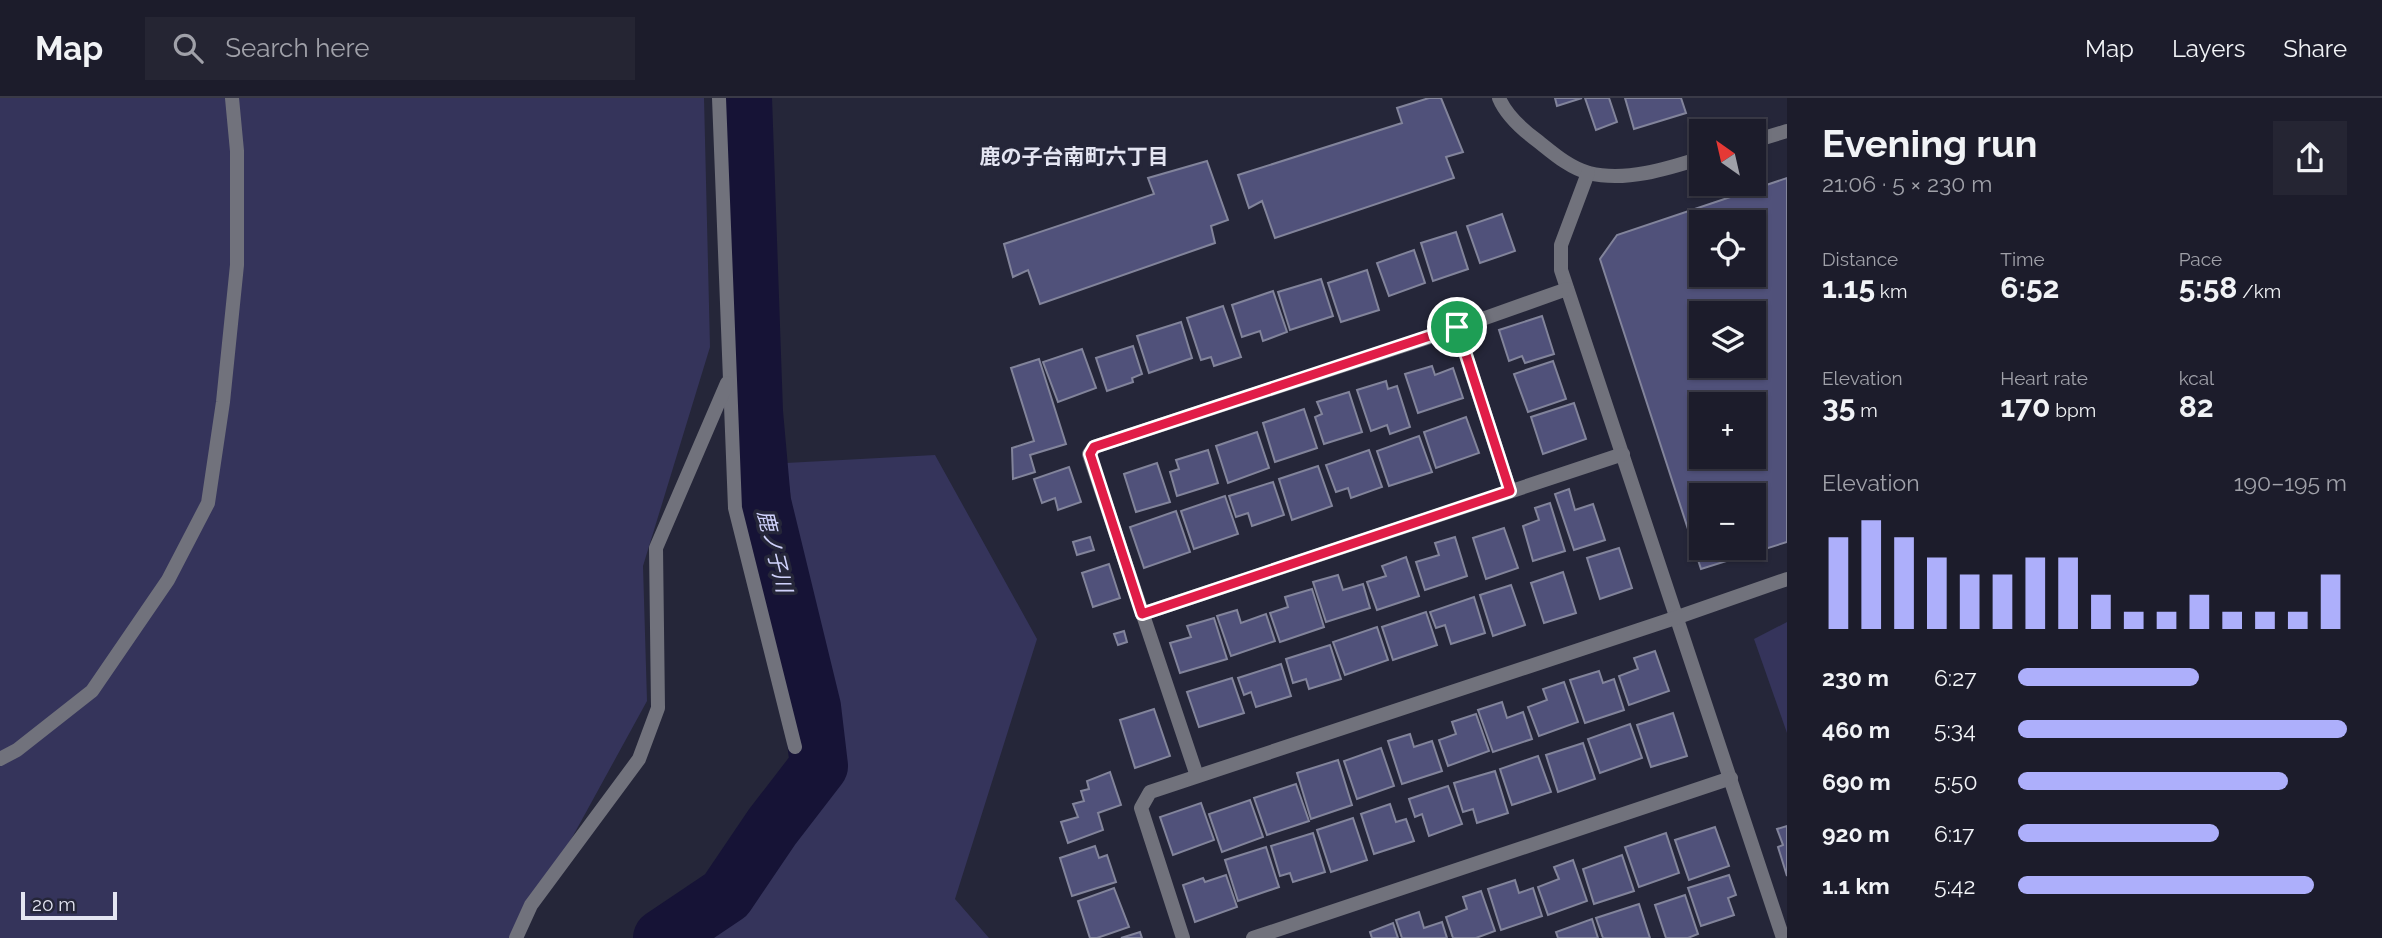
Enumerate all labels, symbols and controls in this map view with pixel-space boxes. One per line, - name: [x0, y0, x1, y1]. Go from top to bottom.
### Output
- search box: [145, 17, 635, 80]
- text: Map: [35, 29, 103, 68]
- icon: search: [169, 29, 207, 67]
- text: Search here: [225, 33, 370, 63]
- text: Map: [2085, 34, 2134, 63]
- text: Layers: [2172, 34, 2245, 63]
- text: Share: [2283, 34, 2347, 63]
- north arrow: [1689, 119, 1766, 196]
- map controls: [1689, 119, 1766, 560]
- text: Evening run: [1822, 121, 2037, 166]
- button: share: [2273, 121, 2347, 195]
- district label: 鹿の子台南町六丁目: [980, 144, 1169, 169]
- text: 21:06 · 5 × 230 m: [1822, 170, 1992, 197]
- button: locate: [1689, 210, 1766, 287]
- text: Distance: [1822, 248, 1898, 270]
- text: Time: [2000, 248, 2045, 270]
- text: Pace: [2179, 248, 2222, 270]
- text: 1.15: [1822, 270, 1875, 305]
- text: 6:52: [2000, 270, 2060, 305]
- text: 5:58: [2179, 270, 2237, 305]
- text: km: [1875, 280, 1907, 302]
- text: /km: [2237, 280, 2281, 302]
- pin: [1427, 297, 1487, 357]
- button: layers: [1689, 301, 1766, 378]
- icon: arrive: [1438, 308, 1476, 346]
- text: Elevation: [1822, 367, 1903, 389]
- text: Heart rate: [2000, 367, 2088, 389]
- text: kcal: [2179, 367, 2214, 389]
- text: 35: [1822, 389, 1855, 424]
- text: 170: [2000, 389, 2050, 424]
- text: 82: [2179, 389, 2214, 424]
- button: +: [1689, 392, 1766, 469]
- text: m: [1855, 399, 1878, 421]
- text: bpm: [2050, 399, 2096, 421]
- text: Elevation: [1822, 469, 1920, 496]
- text: 190–195 m: [2234, 469, 2347, 496]
- button: −: [1689, 483, 1766, 560]
- water label: 鹿ノ子川: [753, 507, 798, 597]
- text: 230 m: [1822, 664, 1889, 691]
- text: 6:27: [1934, 664, 1976, 691]
- text: 460 m: [1822, 716, 1890, 743]
- text: 5:34: [1934, 716, 1976, 743]
- text: 690 m: [1822, 768, 1891, 795]
- text: 5:50: [1934, 768, 1977, 795]
- text: 920 m: [1822, 820, 1890, 847]
- text: 6:17: [1934, 820, 1974, 847]
- text: 1.1 km: [1822, 872, 1890, 899]
- text: 5:42: [1934, 872, 1975, 899]
- scale bar: [21, 889, 117, 921]
- text: 20 m: [32, 893, 76, 915]

